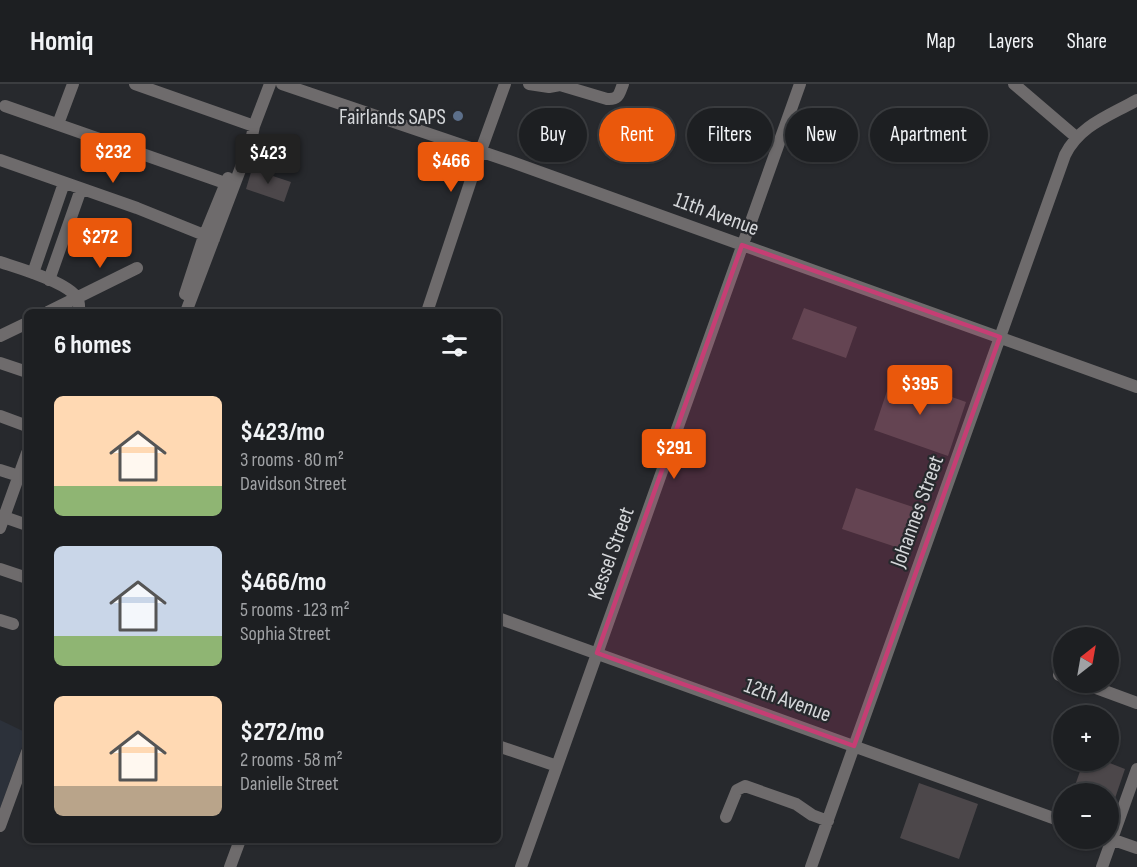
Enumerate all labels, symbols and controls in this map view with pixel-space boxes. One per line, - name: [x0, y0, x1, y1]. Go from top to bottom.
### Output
- text: Homiq: [30, 25, 94, 58]
- text: Map: [926, 29, 955, 54]
- text: Layers: [988, 29, 1034, 54]
- text: Share: [1067, 29, 1107, 54]
- place label: Fairlands SAPS: [339, 104, 446, 131]
- chip: Buy: [519, 108, 587, 162]
- chip: Rent: [599, 108, 675, 162]
- chip: Filters: [687, 108, 773, 162]
- chip: New: [785, 108, 858, 162]
- chip: Apartment: [870, 108, 988, 162]
- marker: Fairlands SAPS: [451, 109, 465, 123]
- pin: $232: [77, 133, 149, 184]
- pin: $423: [232, 134, 304, 185]
- text: $232: [95, 140, 131, 164]
- text: $423: [249, 141, 287, 165]
- pin: $466: [415, 142, 487, 193]
- text: $466: [432, 149, 470, 173]
- street label: 11th Avenue: [670, 187, 763, 242]
- pin: $272: [64, 218, 136, 269]
- text: $272: [82, 225, 118, 249]
- icon: filters: [438, 329, 471, 362]
- text: 6 homes: [54, 330, 132, 361]
- pin: $395: [884, 365, 956, 416]
- text: $395: [901, 372, 939, 396]
- text: $423/mo: [240, 417, 325, 448]
- icon: home: [102, 420, 174, 492]
- pin: $291: [638, 429, 710, 480]
- text: $291: [656, 436, 692, 460]
- text: 3 rooms · 80 m²: [240, 448, 344, 472]
- street label: Johannes Street: [884, 452, 950, 572]
- text: Davidson Street: [240, 472, 346, 496]
- street label: Kessel Street: [582, 503, 641, 604]
- text: $466/mo: [240, 567, 326, 598]
- icon: home: [102, 570, 174, 642]
- text: 5 rooms · 123 m²: [240, 598, 350, 622]
- text: Sophia Street: [240, 622, 331, 646]
- north arrow: [1053, 627, 1119, 693]
- map controls: [1053, 627, 1119, 849]
- street label: 12th Avenue: [740, 672, 835, 729]
- button: +: [1053, 705, 1119, 771]
- text: $272/mo: [240, 717, 324, 748]
- icon: home: [102, 720, 174, 792]
- text: 2 rooms · 58 m²: [240, 748, 343, 772]
- text: Danielle Street: [240, 772, 339, 796]
- button: −: [1053, 783, 1119, 849]

